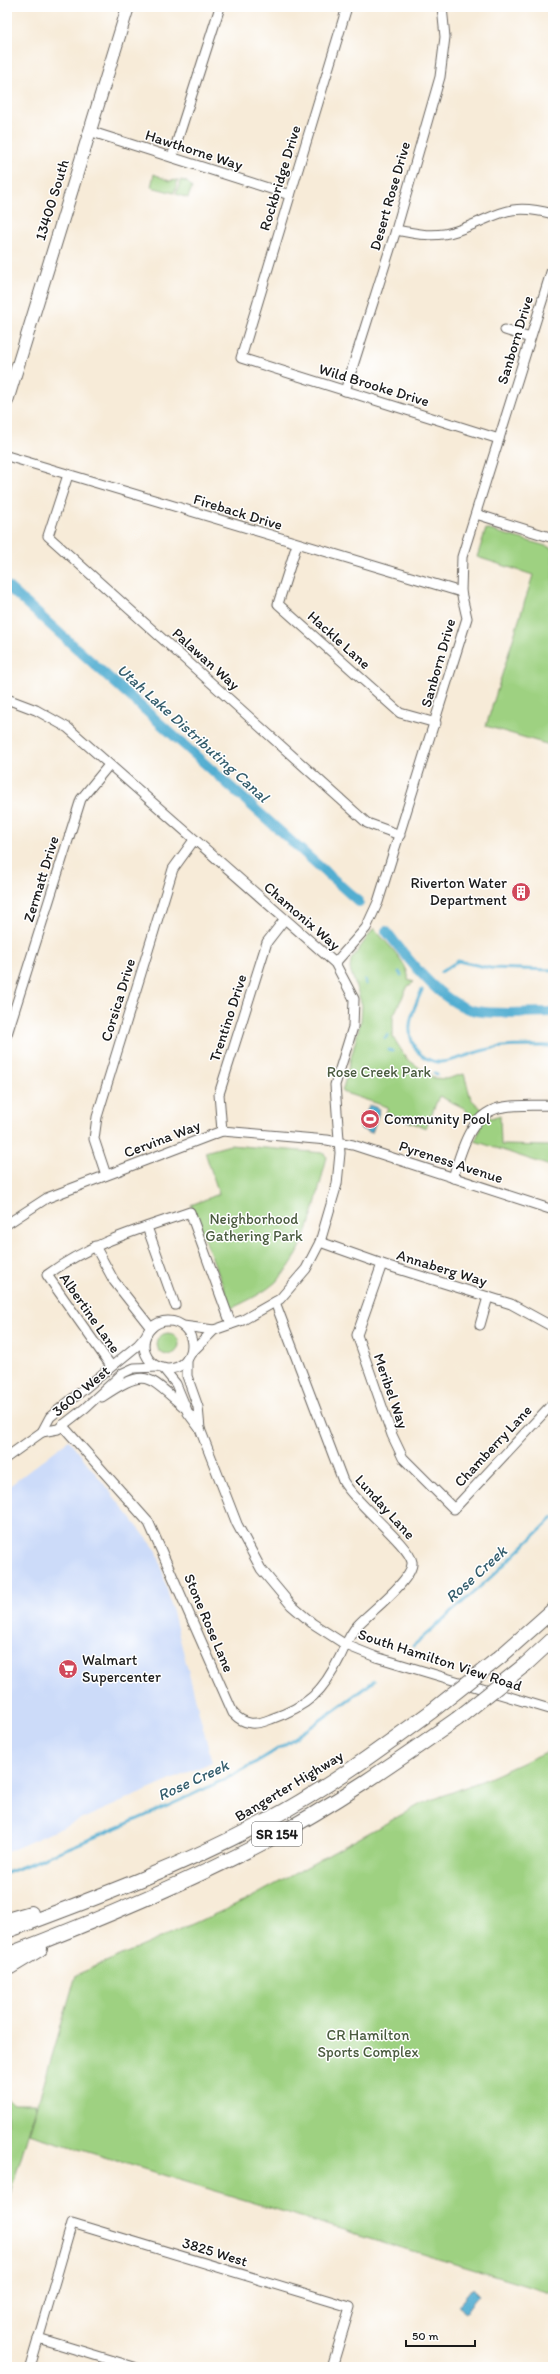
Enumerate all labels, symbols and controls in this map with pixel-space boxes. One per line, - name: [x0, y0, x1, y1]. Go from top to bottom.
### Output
- street label: Rockbridge Drive: [255, 123, 305, 233]
- street label: Hawthorne Way: [143, 126, 245, 174]
- street label: Desert Rose Drive: [366, 139, 414, 253]
- street label: 13400 South: [31, 157, 73, 243]
- street label: Sanborn Drive: [493, 294, 537, 386]
- street label: Wild Brooke Drive: [317, 360, 431, 410]
- street label: Fireback Drive: [191, 490, 285, 534]
- street label: Hackle Lane: [304, 607, 374, 673]
- street label: Sanborn Drive: [417, 617, 459, 709]
- street label: Palawan Way: [169, 624, 243, 694]
- water label: Utah Lake Distributing Canal: [113, 660, 274, 807]
- street label: Zermatt Drive: [19, 834, 63, 924]
- place label: Riverton Water Department: [410, 874, 507, 909]
- street label: Chamonix Way: [260, 878, 344, 954]
- building icon: Riverton Water Department: [510, 881, 532, 903]
- street label: Corsica Drive: [97, 956, 139, 1044]
- street label: Trentino Drive: [205, 972, 251, 1064]
- park label: Rose Creek Park: [327, 1063, 432, 1081]
- sports icon: Community Pool: [359, 1108, 381, 1130]
- place label: Community Pool: [384, 1110, 491, 1128]
- street label: Cervina Way: [121, 1116, 203, 1162]
- street label: Pyreness Avenue: [397, 1137, 505, 1187]
- park label: Neighborhood Gathering Park: [205, 1210, 303, 1245]
- street label: Annaberg Way: [395, 1246, 489, 1290]
- street label: Albertine Lane: [56, 1269, 124, 1357]
- street label: Meribel Way: [370, 1351, 412, 1431]
- street label: 3600 West: [49, 1361, 114, 1420]
- street label: Chamberry Lane: [450, 1401, 536, 1491]
- street label: Lunday Lane: [351, 1471, 419, 1543]
- water label: Rose Creek: [441, 1541, 511, 1606]
- street label: Stone Rose Lane: [180, 1571, 238, 1675]
- street label: South Hamilton View Road: [356, 1625, 524, 1695]
- place label: Walmart Supercenter: [82, 1651, 161, 1686]
- supermarket icon: Walmart Supercenter: [57, 1658, 79, 1680]
- street label: Bangerter Highway: [232, 1747, 346, 1825]
- water label: Rose Creek: [155, 1755, 232, 1805]
- road number: SR 154: [252, 1822, 302, 1846]
- park label: CR Hamilton Sports Complex: [317, 2026, 419, 2061]
- street label: 3825 West: [180, 2234, 250, 2271]
- scale bar: [406, 2322, 475, 2348]
- text: 50 m: [412, 2329, 438, 2343]

